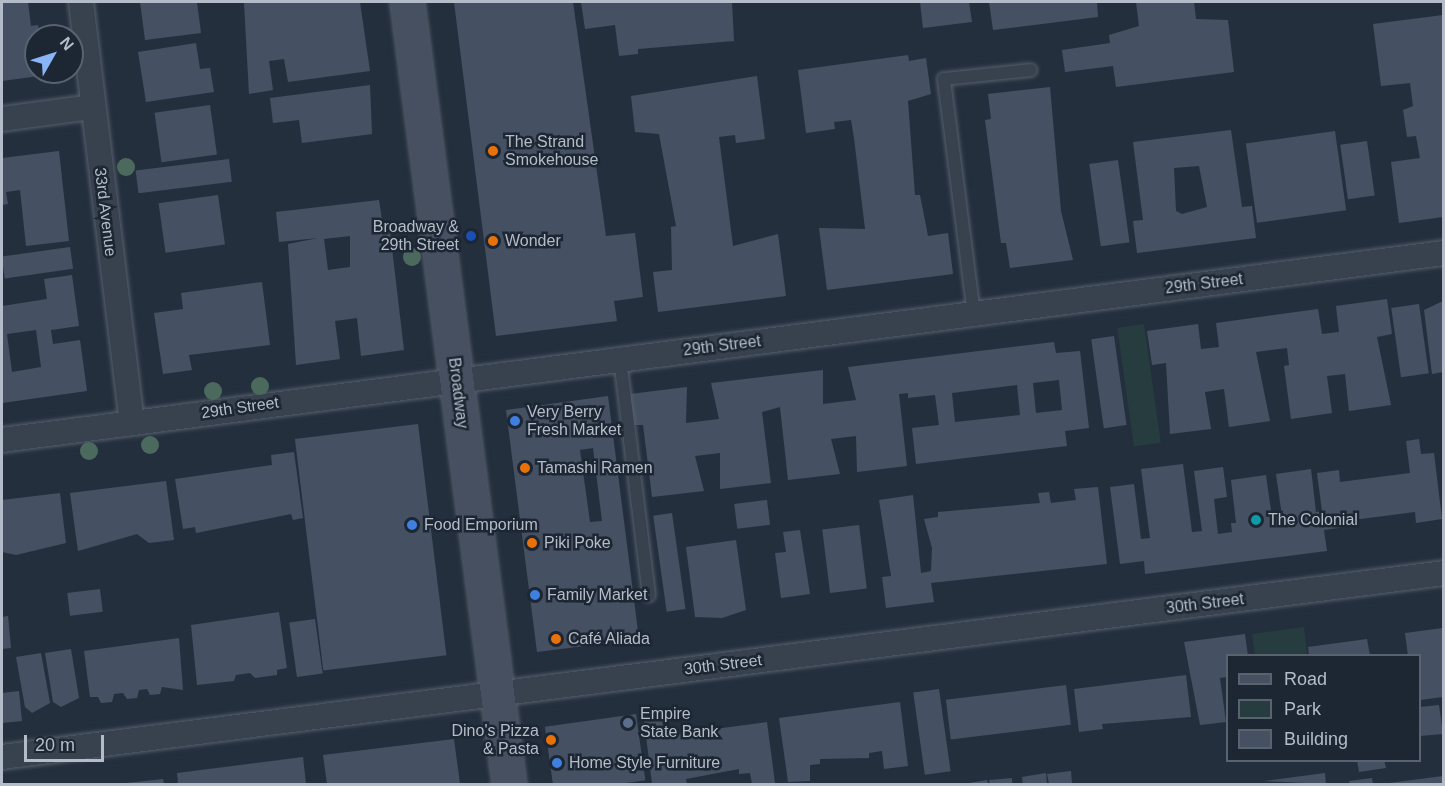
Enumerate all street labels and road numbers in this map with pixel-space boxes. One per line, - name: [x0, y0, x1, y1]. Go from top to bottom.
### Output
- street label: 33rd Avenue: [90, 166, 120, 258]
- street label: 29th Street: [1164, 270, 1244, 298]
- street label: 29th Street: [682, 332, 762, 360]
- street label: Broadway: [444, 357, 472, 429]
- street label: 29th Street: [200, 393, 280, 423]
- street label: 30th Street: [1165, 590, 1245, 618]
- street label: 30th Street: [683, 651, 763, 679]

